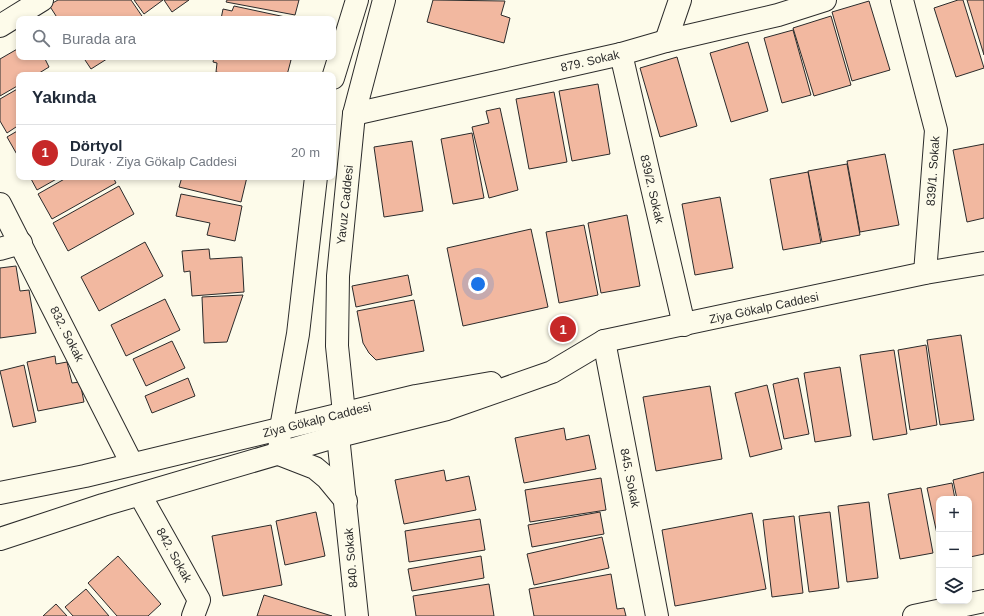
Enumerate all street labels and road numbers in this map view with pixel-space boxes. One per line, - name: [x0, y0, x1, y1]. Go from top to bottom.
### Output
- street label: 879. Sokak: [559, 47, 622, 75]
- street label: 839/1. Sokak: [924, 135, 942, 206]
- street label: 839/2. Sokak: [637, 153, 667, 226]
- street label: Yavuz Caddesi: [334, 165, 356, 245]
- street label: Ziya Gökalp Caddesi: [708, 290, 820, 326]
- street label: 832. Sokak: [47, 304, 87, 365]
- street label: Ziya Gökalp Caddesi: [261, 400, 373, 440]
- street label: 845. Sokak: [617, 447, 643, 510]
- street label: 842. Sokak: [153, 525, 195, 586]
- street label: 840. Sokak: [341, 526, 361, 589]

